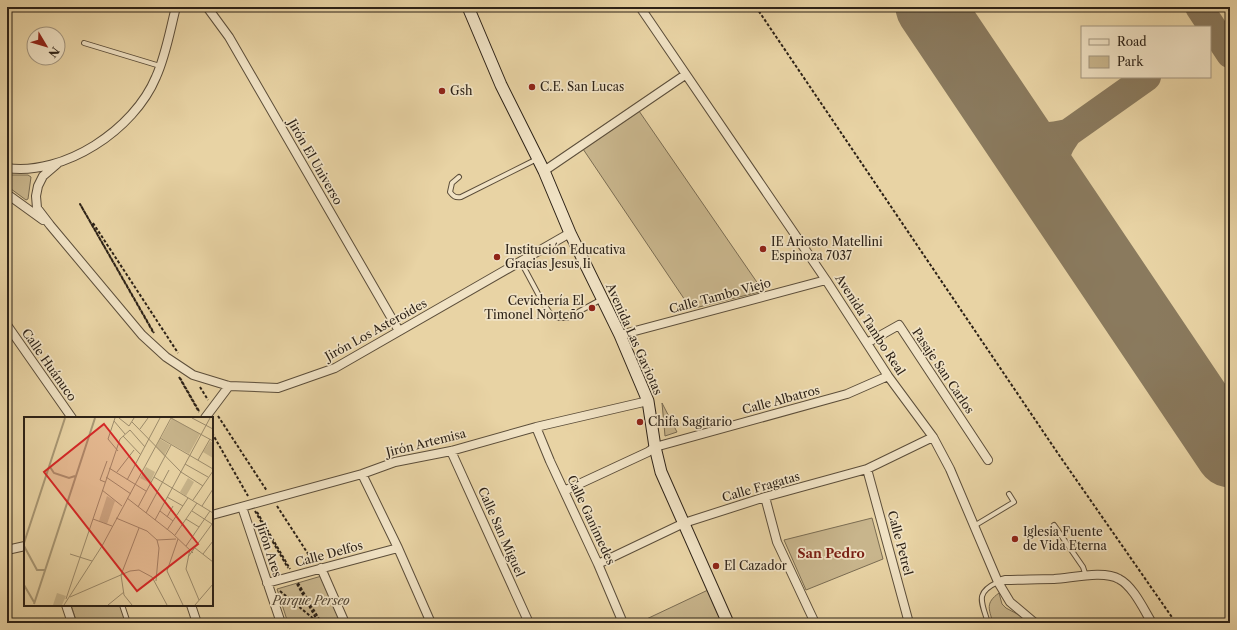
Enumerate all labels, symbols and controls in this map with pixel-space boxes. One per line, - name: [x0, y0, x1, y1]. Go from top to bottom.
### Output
- north arrow: [26, 26, 66, 66]
- legend: [1081, 26, 1211, 78]
- text: Road: [1117, 34, 1147, 49]
- text: N: [45, 44, 62, 61]
- text: Park: [1117, 54, 1144, 69]
- place label: C.E. San Lucas: [540, 79, 624, 94]
- marker: C.E. San Lucas: [527, 82, 537, 92]
- place label: Gsh: [450, 83, 473, 98]
- marker: Gsh: [437, 86, 447, 96]
- street label: Jirón El Universo: [284, 115, 346, 207]
- place label: IE Ariosto Matellini Espinoza 7037: [771, 234, 883, 263]
- place label: Institución Educativa Gracias Jesus Ii: [505, 242, 626, 271]
- marker: IE Ariosto Matellini Espinoza 7037: [758, 244, 768, 254]
- marker: Institución Educativa Gracias Jesus Ii: [492, 252, 502, 262]
- street label: Avenida Tambo Real: [832, 271, 909, 378]
- street label: Calle Tambo Viejo: [667, 275, 772, 316]
- street label: Avenida Las Gaviotas: [603, 280, 666, 397]
- place label: Cevichería El Timonel Norteño: [484, 293, 584, 322]
- street label: Jirón Los Asteroides: [320, 295, 429, 365]
- marker: Cevichería El Timonel Norteño: [587, 303, 597, 313]
- street label: Pasaje San Carlos: [909, 325, 978, 416]
- street label: Calle Huánuco: [19, 326, 80, 404]
- street label: Calle Albatros: [740, 382, 821, 417]
- place label: Chifa Sagitario: [648, 414, 732, 429]
- inset map: [24, 417, 213, 606]
- marker: Chifa Sagitario: [635, 417, 645, 427]
- street label: Jirón Artemisa: [382, 425, 468, 460]
- street label: Calle Fragatas: [720, 468, 801, 505]
- street label: Calle Ganímedes: [564, 473, 619, 567]
- street label: Calle San Miguel: [475, 485, 528, 579]
- street label: Calle Petrel: [885, 509, 916, 577]
- street label: Jirón Ares: [253, 519, 285, 579]
- place label: Iglesia Fuente de Vida Eterna: [1023, 524, 1108, 553]
- marker: Iglesia Fuente de Vida Eterna: [1010, 534, 1020, 544]
- street label: Calle Delfos: [293, 537, 364, 570]
- district label: San Pedro: [797, 545, 865, 561]
- place label: El Cazador: [724, 558, 787, 573]
- marker: El Cazador: [711, 561, 721, 571]
- park label: Parque Perseo: [271, 593, 350, 608]

